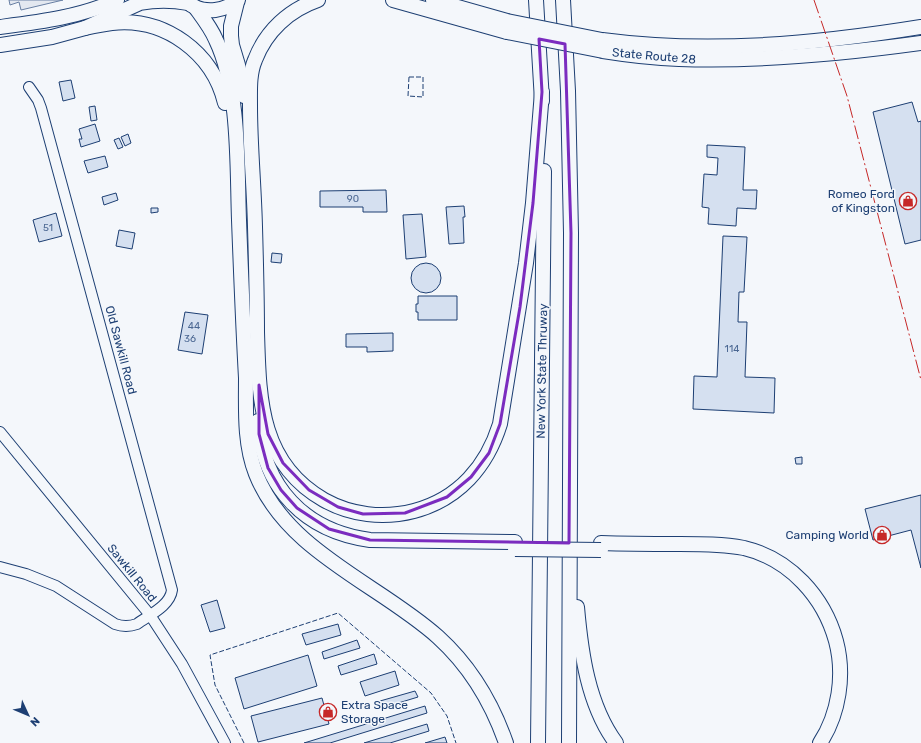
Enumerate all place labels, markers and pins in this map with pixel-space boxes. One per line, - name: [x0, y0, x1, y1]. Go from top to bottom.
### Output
- place label: Romeo Ford of Kingston: [828, 187, 895, 215]
- shop icon: Romeo Ford of Kingston: [898, 191, 918, 211]
- shop icon: Camping World: [872, 525, 892, 545]
- place label: Camping World: [786, 528, 869, 542]
- place label: Extra Space Storage: [341, 698, 408, 726]
- shop icon: Extra Space Storage: [318, 702, 338, 722]

